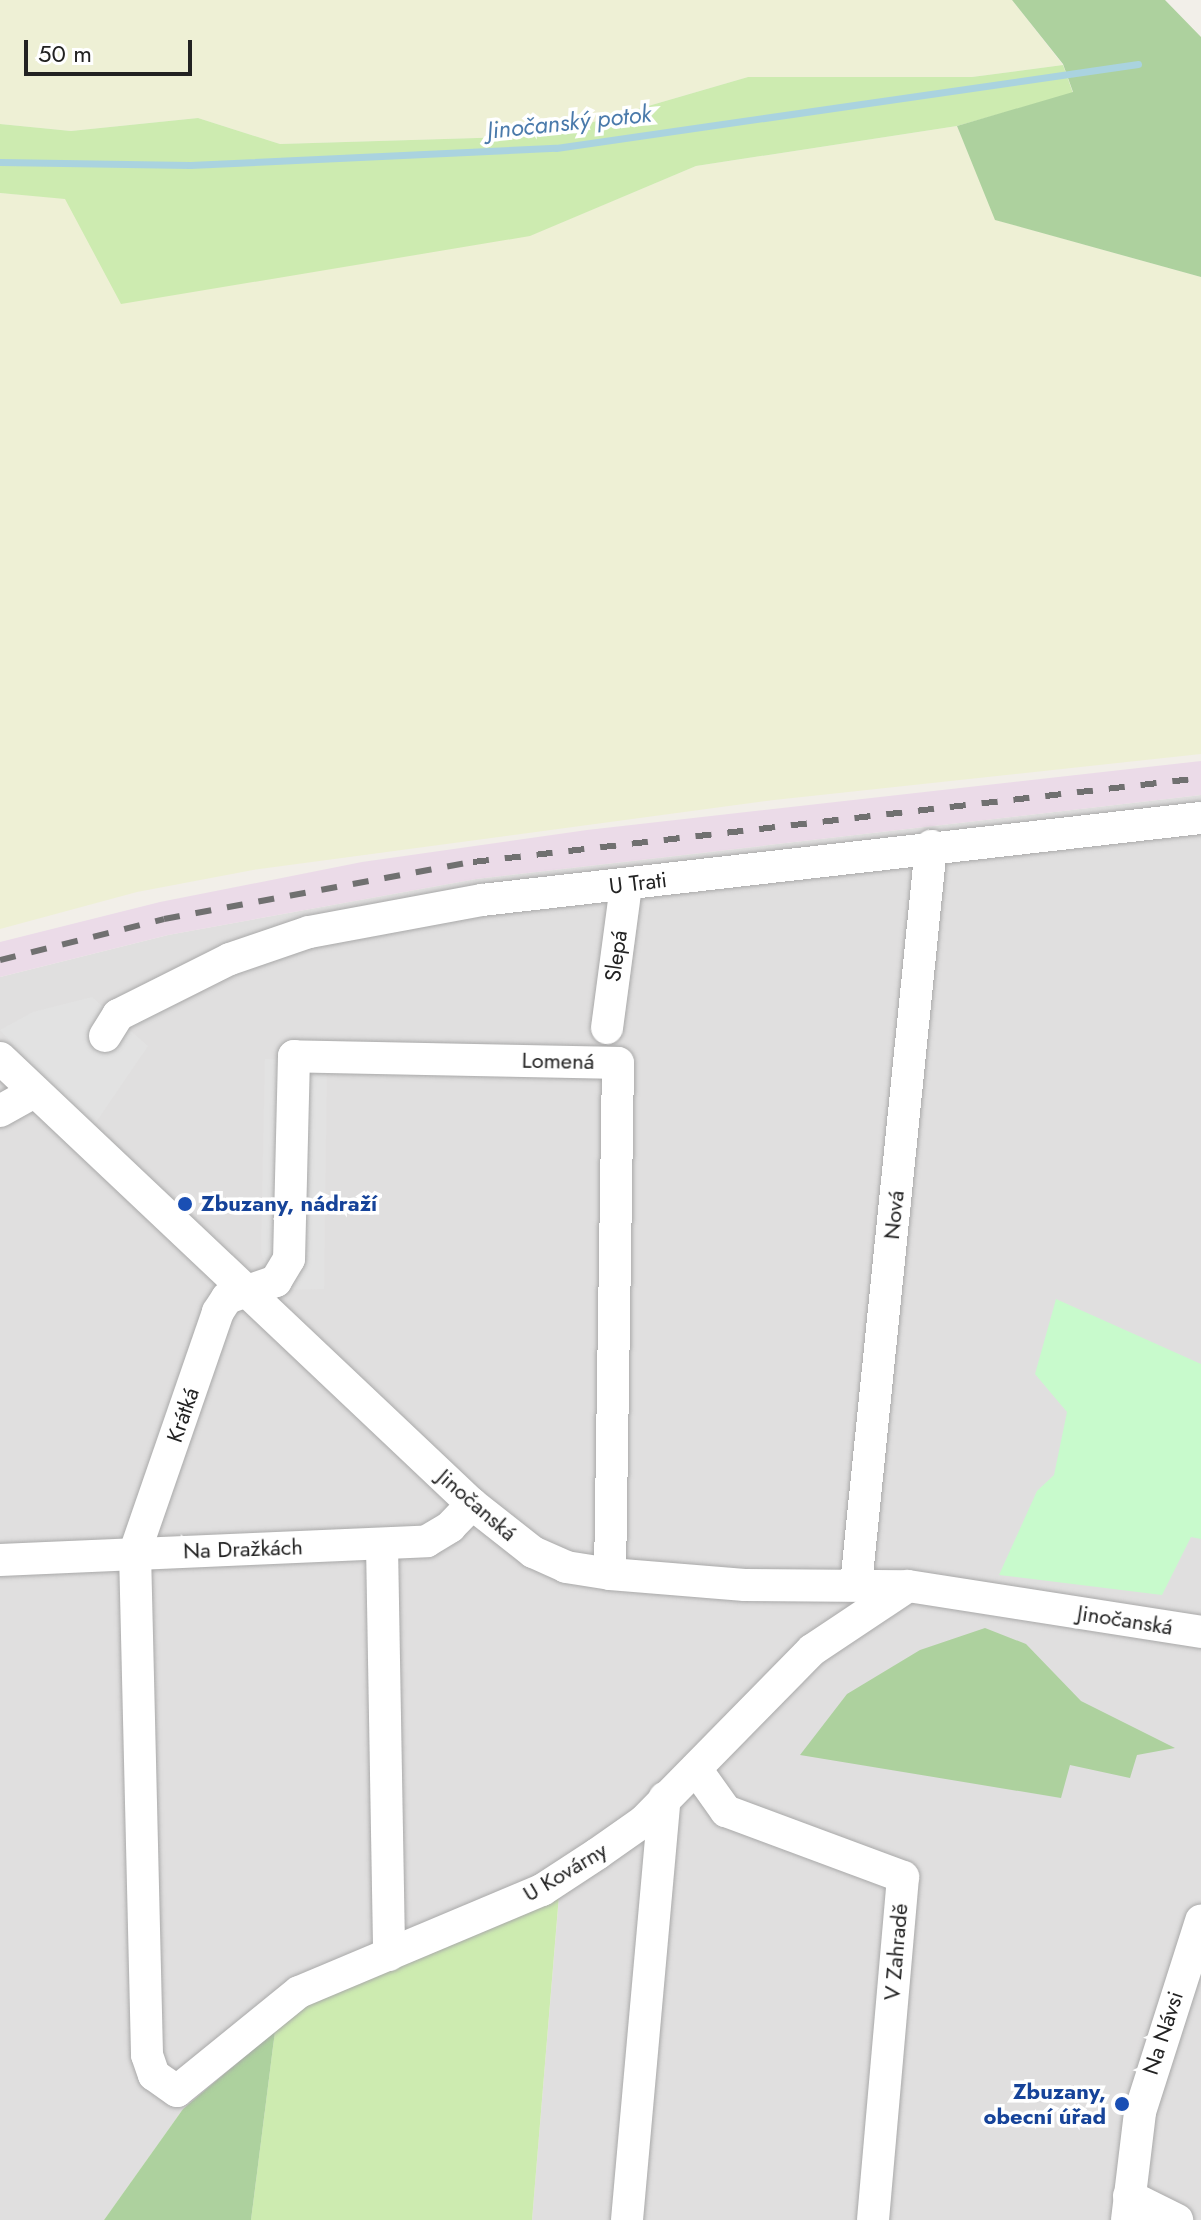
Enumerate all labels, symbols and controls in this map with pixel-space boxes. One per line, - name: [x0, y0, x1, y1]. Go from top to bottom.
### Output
- scale bar: [28, 24, 196, 74]
- text: 50 m: [38, 36, 92, 71]
- water label: Jinočanský potok: [485, 99, 653, 145]
- street label: U Trati: [608, 866, 668, 900]
- street label: Slepá: [599, 929, 633, 983]
- street label: Lomená: [521, 1047, 595, 1075]
- street label: Nová: [878, 1189, 910, 1241]
- place label: Zbuzany, nádraží: [201, 1191, 377, 1217]
- marker: Zbuzany, nádraží: [176, 1195, 194, 1213]
- street label: Krátká: [161, 1384, 205, 1446]
- street label: Jinočanská: [432, 1463, 522, 1547]
- street label: Na Dražkách: [183, 1534, 303, 1564]
- street label: Jinočanská: [1075, 1599, 1175, 1641]
- street label: U Kovárny: [518, 1837, 612, 1907]
- street label: V Zahradě: [879, 1902, 913, 2002]
- street label: Na Návsi: [1137, 1988, 1189, 2078]
- place label: Zbuzany, obecní úřad: [984, 2078, 1106, 2130]
- marker: Zbuzany, obecní úřad: [1113, 2095, 1131, 2113]

